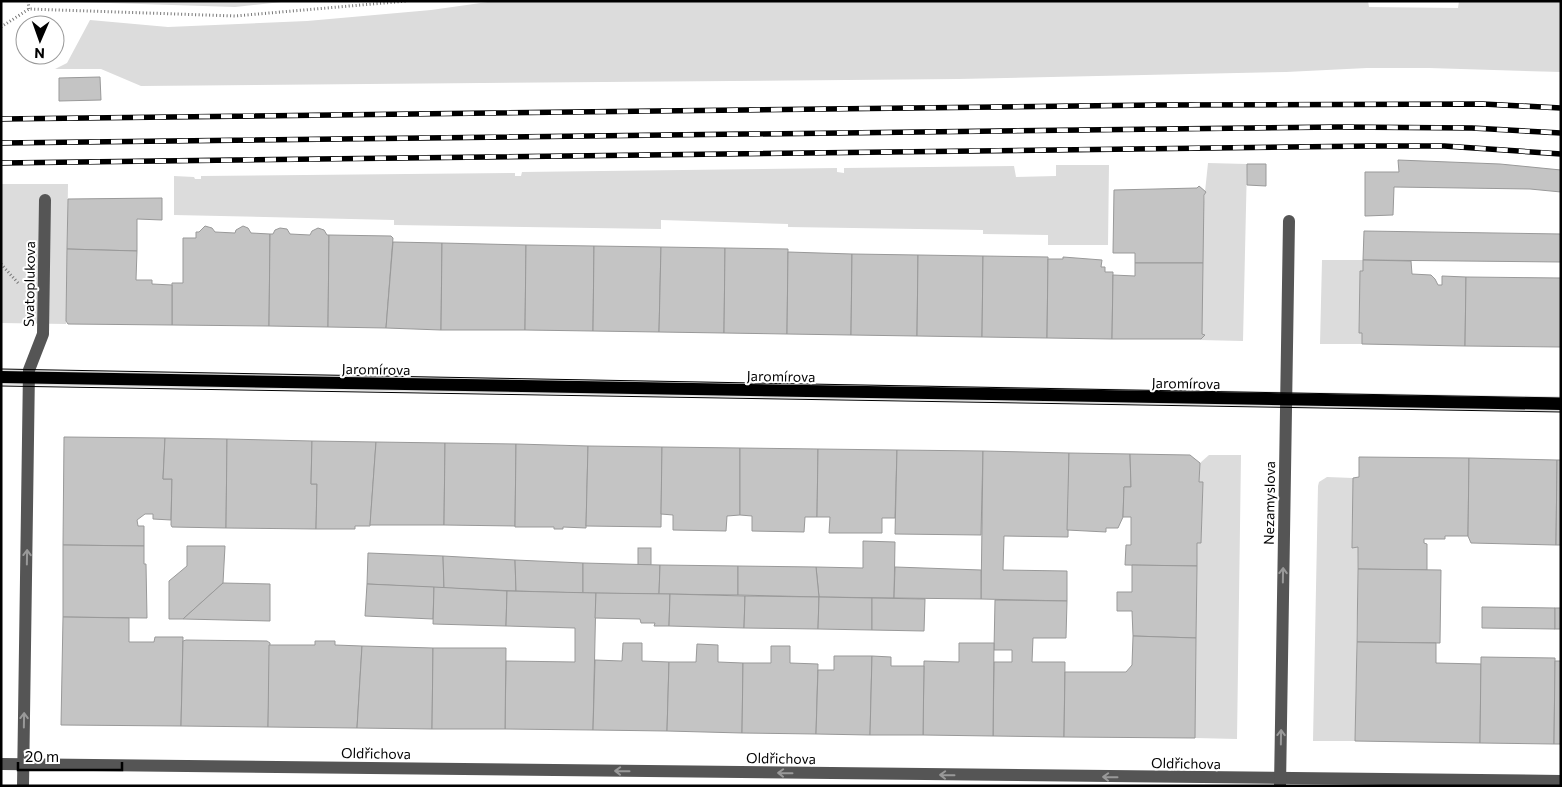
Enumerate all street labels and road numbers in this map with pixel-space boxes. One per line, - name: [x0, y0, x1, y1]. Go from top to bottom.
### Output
- street label: Svatoplukova: [20, 241, 38, 327]
- street label: Jaromírova: [341, 360, 411, 378]
- street label: Jaromírova: [746, 367, 816, 385]
- street label: Jaromírova: [1151, 374, 1221, 392]
- street label: Nezamyslova: [1260, 461, 1278, 545]
- street label: Oldřichova: [341, 744, 411, 762]
- street label: Oldřichova: [746, 749, 816, 767]
- street label: Oldřichova: [1151, 754, 1221, 772]

